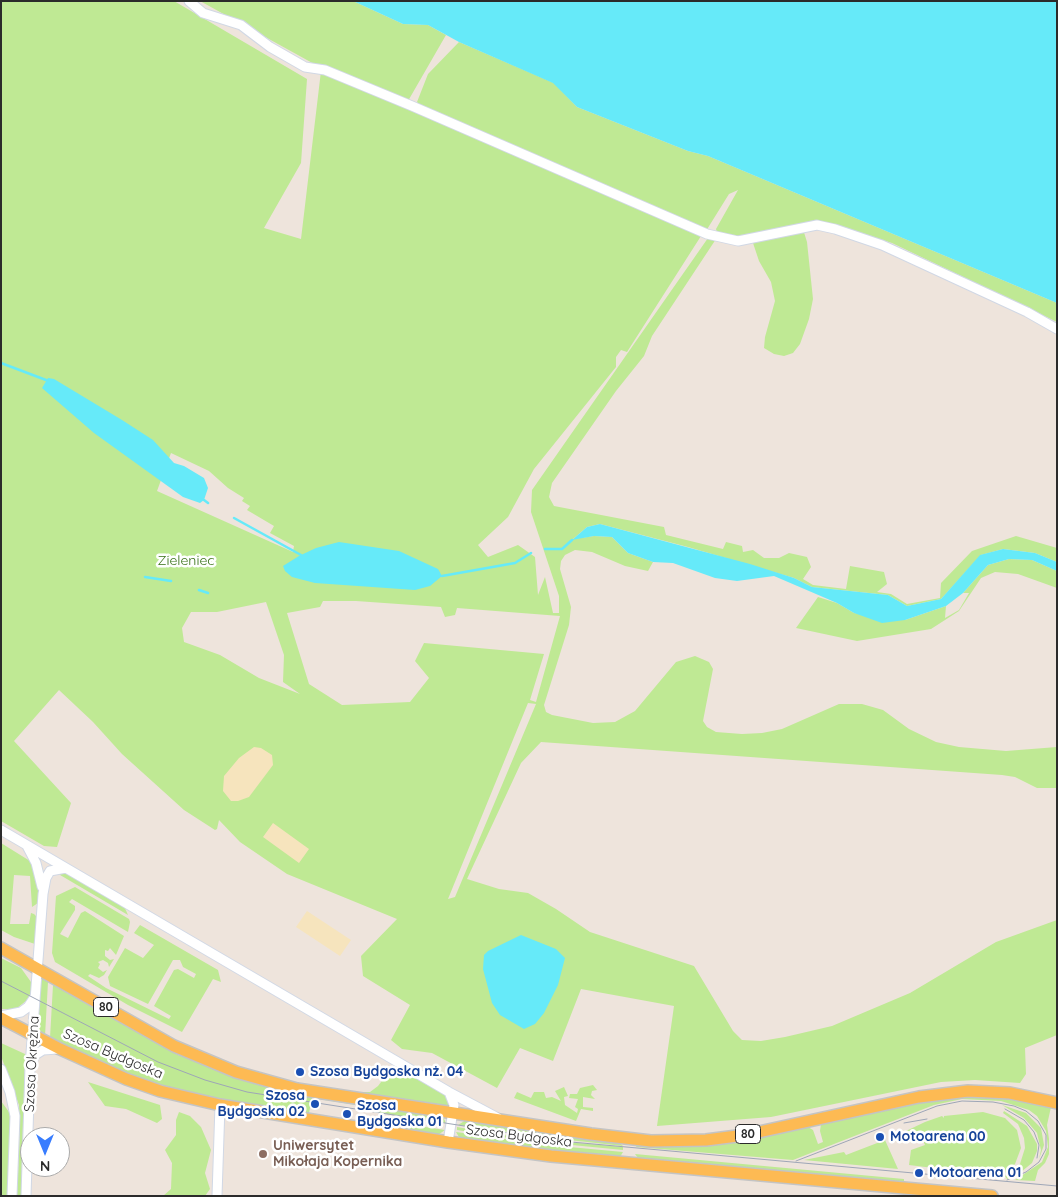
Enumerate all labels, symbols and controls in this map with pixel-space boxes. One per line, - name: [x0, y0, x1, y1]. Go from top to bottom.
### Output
- park label: Zieleniec: [157, 553, 215, 569]
- road number: 80: [94, 998, 118, 1016]
- street label: Szosa Okrężna: [21, 1015, 43, 1113]
- street label: Szosa Bydgoska: [61, 1025, 165, 1083]
- place label: Szosa Bydgoska nż. 04: [310, 1064, 464, 1080]
- marker: Szosa Bydgoska nż. 04: [294, 1066, 306, 1078]
- place label: Szosa Bydgoska 02: [218, 1088, 305, 1120]
- marker: Szosa Bydgoska 02: [309, 1098, 321, 1110]
- place label: Szosa Bydgoska 01: [357, 1098, 442, 1130]
- marker: Szosa Bydgoska 01: [341, 1108, 353, 1120]
- street label: Szosa Bydgoska: [465, 1121, 573, 1151]
- road number: 80: [736, 1124, 760, 1144]
- north arrow: [20, 1127, 70, 1177]
- place label: Motoarena 00: [890, 1129, 986, 1145]
- marker: Motoarena 00: [874, 1131, 886, 1143]
- place label: Uniwersytet Mikołaja Kopernika: [273, 1138, 402, 1170]
- marker: Uniwersytet Mikołaja Kopernika: [257, 1148, 269, 1160]
- text: N: [40, 1157, 50, 1175]
- place label: Motoarena 01: [929, 1165, 1022, 1181]
- marker: Motoarena 01: [913, 1167, 925, 1179]

